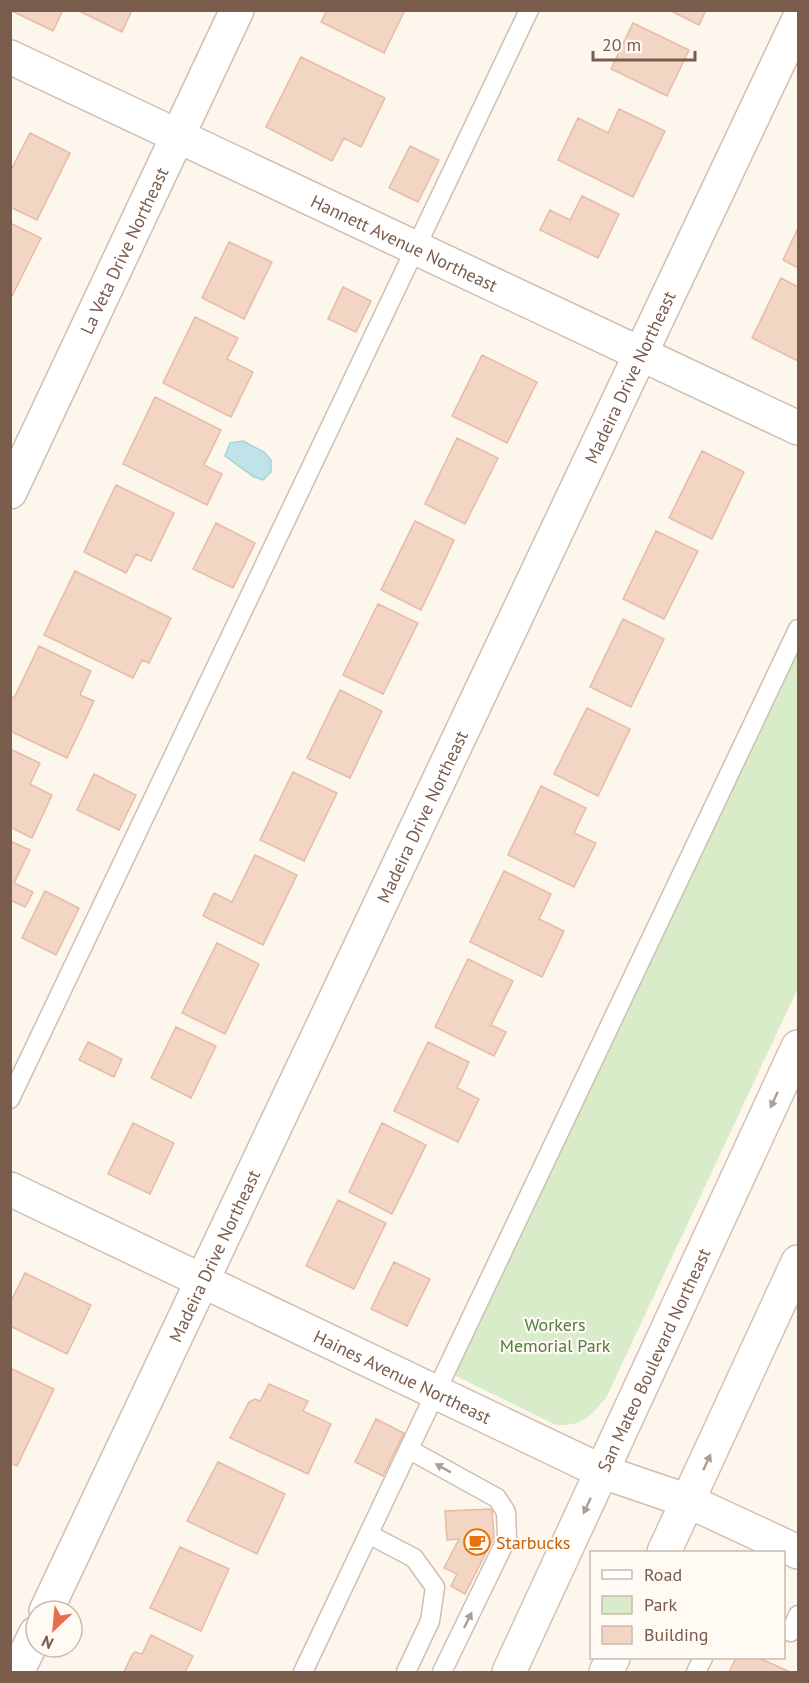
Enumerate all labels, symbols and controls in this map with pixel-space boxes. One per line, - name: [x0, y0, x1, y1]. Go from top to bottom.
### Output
- scale bar: [593, 24, 695, 62]
- text: 20 m: [602, 33, 641, 56]
- street label: La Veta Drive Northeast: [75, 163, 173, 338]
- street label: Hannett Avenue Northeast: [307, 189, 501, 296]
- street label: Madeira Drive Northeast: [579, 287, 680, 467]
- street label: Madeira Drive Northeast: [371, 726, 472, 906]
- one-way arrow: [769, 1092, 779, 1110]
- street label: Madeira Drive Northeast: [163, 1166, 265, 1346]
- street label: San Mateo Boulevard Northeast: [592, 1244, 715, 1475]
- park label: Workers Memorial Park: [500, 1313, 611, 1357]
- street label: Haines Avenue Northeast: [310, 1324, 495, 1429]
- one-way arrow: [702, 1453, 711, 1470]
- one-way arrow: [434, 1463, 451, 1473]
- one-way arrow: [583, 1498, 592, 1515]
- cafe icon: Starbucks: [462, 1527, 492, 1557]
- place label: Starbucks: [496, 1531, 570, 1554]
- legend: [590, 1551, 785, 1659]
- text: Road: [644, 1563, 682, 1586]
- text: Park: [644, 1593, 677, 1616]
- north arrow: [24, 1599, 84, 1659]
- one-way arrow: [463, 1611, 472, 1628]
- text: Building: [644, 1623, 708, 1646]
- text: N: [38, 1631, 57, 1654]

